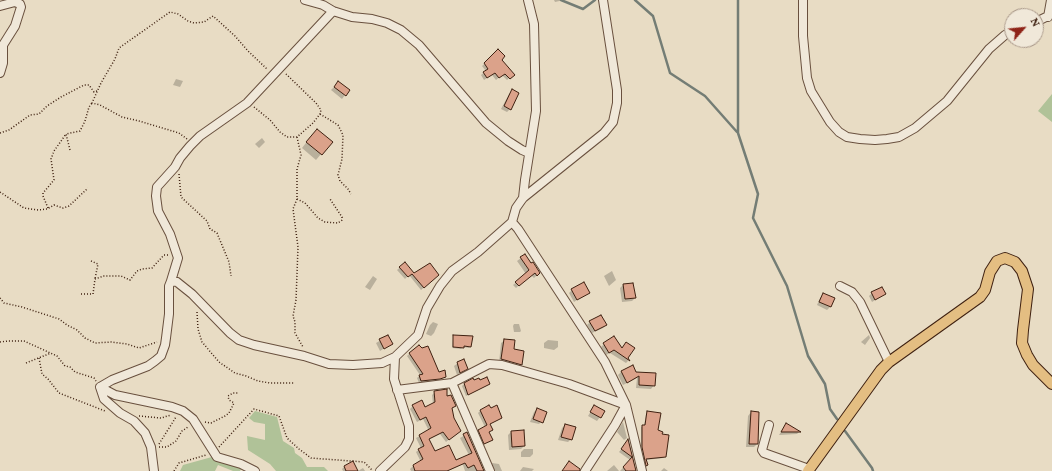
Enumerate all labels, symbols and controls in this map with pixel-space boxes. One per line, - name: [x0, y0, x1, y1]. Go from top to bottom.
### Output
- north arrow: [1004, 8, 1044, 48]
- text: N: [1026, 16, 1043, 30]

